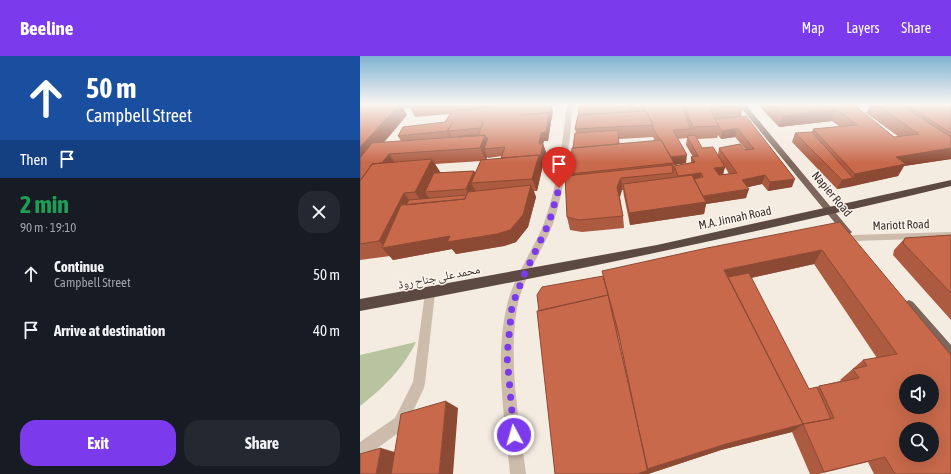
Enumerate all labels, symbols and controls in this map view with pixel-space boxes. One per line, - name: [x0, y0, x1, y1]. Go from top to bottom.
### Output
- text: Beeline: [20, 17, 73, 39]
- text: Map: [802, 20, 824, 36]
- text: Layers: [846, 20, 879, 36]
- text: Share: [901, 20, 931, 36]
- icon: ahead: [20, 72, 72, 124]
- text: 50 m: [86, 72, 136, 104]
- text: Campbell Street: [86, 105, 192, 126]
- pin: [542, 147, 576, 188]
- icon: arrive: [56, 148, 78, 170]
- text: Then: [20, 151, 48, 168]
- icon: arrive: [548, 153, 570, 175]
- street label: Napier Road: [809, 169, 855, 219]
- text: 2 min: [20, 191, 69, 218]
- button: close: [298, 191, 340, 233]
- street label: M.A. Jinnah Road: [697, 203, 773, 233]
- street label: Mariott Road: [872, 217, 930, 233]
- text: 90 m · 19:10: [20, 220, 76, 235]
- text: Continue: [54, 258, 104, 275]
- street label: محمد علی جناح روڈ: [397, 262, 481, 292]
- icon: ahead: [20, 263, 42, 285]
- text: 50 m: [313, 266, 340, 283]
- text: Campbell Street: [54, 275, 131, 290]
- icon: arrive: [20, 319, 42, 341]
- text: Arrive at destination: [54, 322, 165, 339]
- text: 40 m: [313, 322, 340, 339]
- map controls: [899, 374, 939, 462]
- button: sound: [899, 374, 939, 414]
- position arrow: [493, 414, 535, 456]
- button: Exit: [20, 420, 176, 466]
- button: Share: [184, 420, 340, 466]
- button: search: [899, 422, 939, 462]

